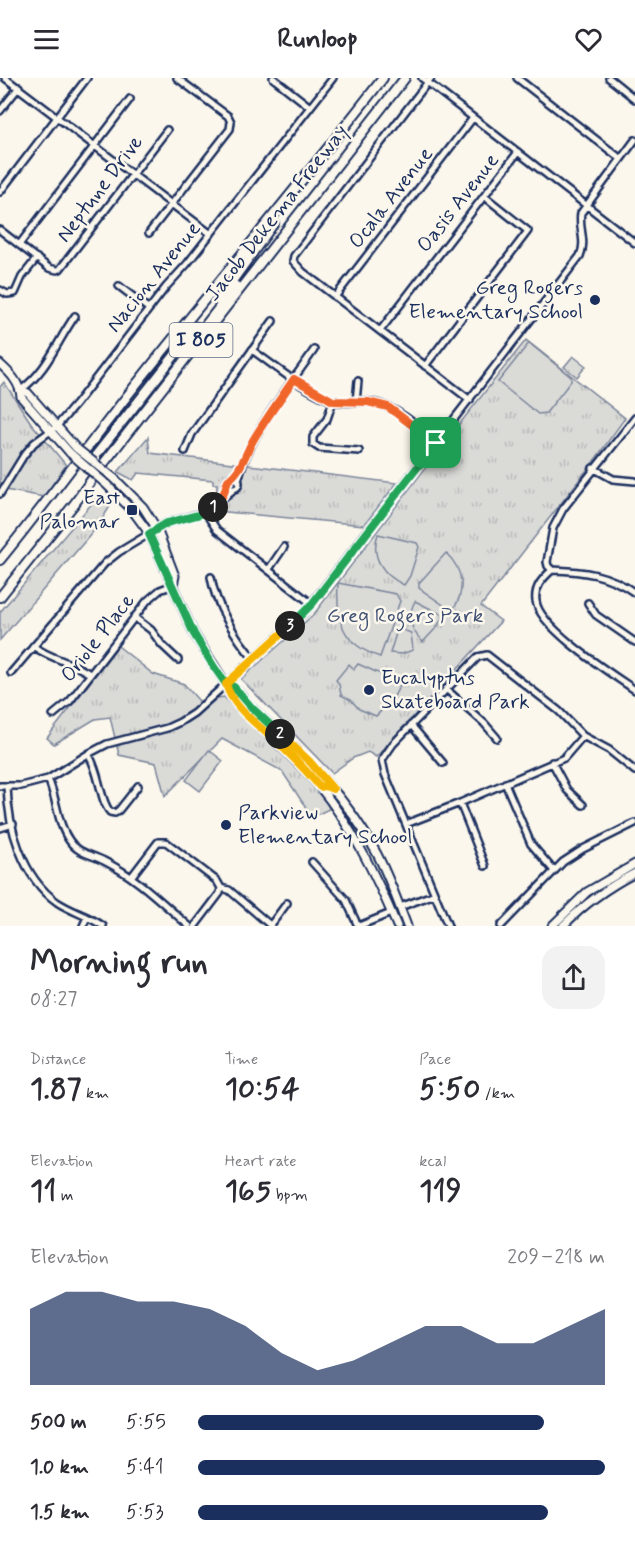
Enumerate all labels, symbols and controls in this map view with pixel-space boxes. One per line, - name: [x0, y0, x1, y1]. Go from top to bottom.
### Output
- text: Runloop: [277, 22, 358, 57]
- icon: menu: [30, 23, 63, 56]
- icon: heart: [572, 23, 605, 56]
- street label: Jacob Dekema Freeway: [199, 119, 355, 307]
- street label: Neptune Drive: [50, 129, 150, 248]
- street label: Ocala Avenue: [342, 141, 440, 255]
- street label: Oasis Avenue: [410, 148, 506, 258]
- street label: Nacion Avenue: [101, 216, 207, 338]
- place label: Greg Rogers Elementary School: [408, 274, 583, 326]
- marker: Greg Rogers Elementary School: [588, 293, 602, 307]
- road number: I 805: [170, 323, 232, 357]
- pin: [410, 417, 461, 468]
- icon: arrive: [419, 426, 452, 459]
- place label: East Palomar: [39, 484, 120, 536]
- pin: 1: [198, 492, 228, 522]
- text: 1: [209, 496, 217, 517]
- marker: East Palomar: [125, 503, 139, 517]
- street label: Oriole Place: [55, 588, 142, 688]
- park label: Greg Rogers Park: [327, 602, 484, 632]
- pin: 3: [275, 611, 305, 641]
- text: 3: [286, 615, 294, 636]
- place label: Eucalyptus Skateboard Park: [381, 664, 530, 716]
- marker: Eucalyptus Skateboard Park: [362, 683, 376, 697]
- pin: 2: [265, 719, 295, 749]
- text: 2: [276, 723, 284, 744]
- place label: Parkview Elementary School: [238, 799, 413, 851]
- marker: Parkview Elementary School: [219, 818, 233, 832]
- text: Morning run: [30, 941, 208, 985]
- button: share: [542, 946, 605, 1009]
- text: 08:27: [30, 986, 77, 1013]
- text: Distance: [30, 1049, 86, 1070]
- text: Time: [225, 1049, 258, 1070]
- text: Pace: [419, 1049, 451, 1070]
- text: 1.87: [30, 1070, 82, 1109]
- text: 10:54: [225, 1070, 299, 1109]
- text: 5:50: [419, 1070, 481, 1109]
- text: km: [82, 1083, 109, 1104]
- text: /km: [481, 1083, 515, 1104]
- text: Elevation: [30, 1151, 93, 1172]
- text: Heart rate: [225, 1151, 297, 1172]
- text: kcal: [419, 1151, 446, 1172]
- text: 11: [30, 1172, 56, 1211]
- text: 165: [225, 1172, 271, 1211]
- text: 119: [419, 1172, 461, 1211]
- text: m: [56, 1185, 73, 1206]
- text: bpm: [271, 1185, 308, 1206]
- text: Elevation: [30, 1244, 109, 1271]
- text: 209–218 m: [507, 1244, 605, 1271]
- text: 500 m: [30, 1409, 87, 1436]
- text: 5:55: [126, 1409, 166, 1436]
- text: 1.0 km: [30, 1454, 89, 1481]
- text: 5:41: [126, 1454, 164, 1481]
- text: 1.5 km: [30, 1499, 90, 1526]
- text: 5:53: [126, 1499, 164, 1526]

